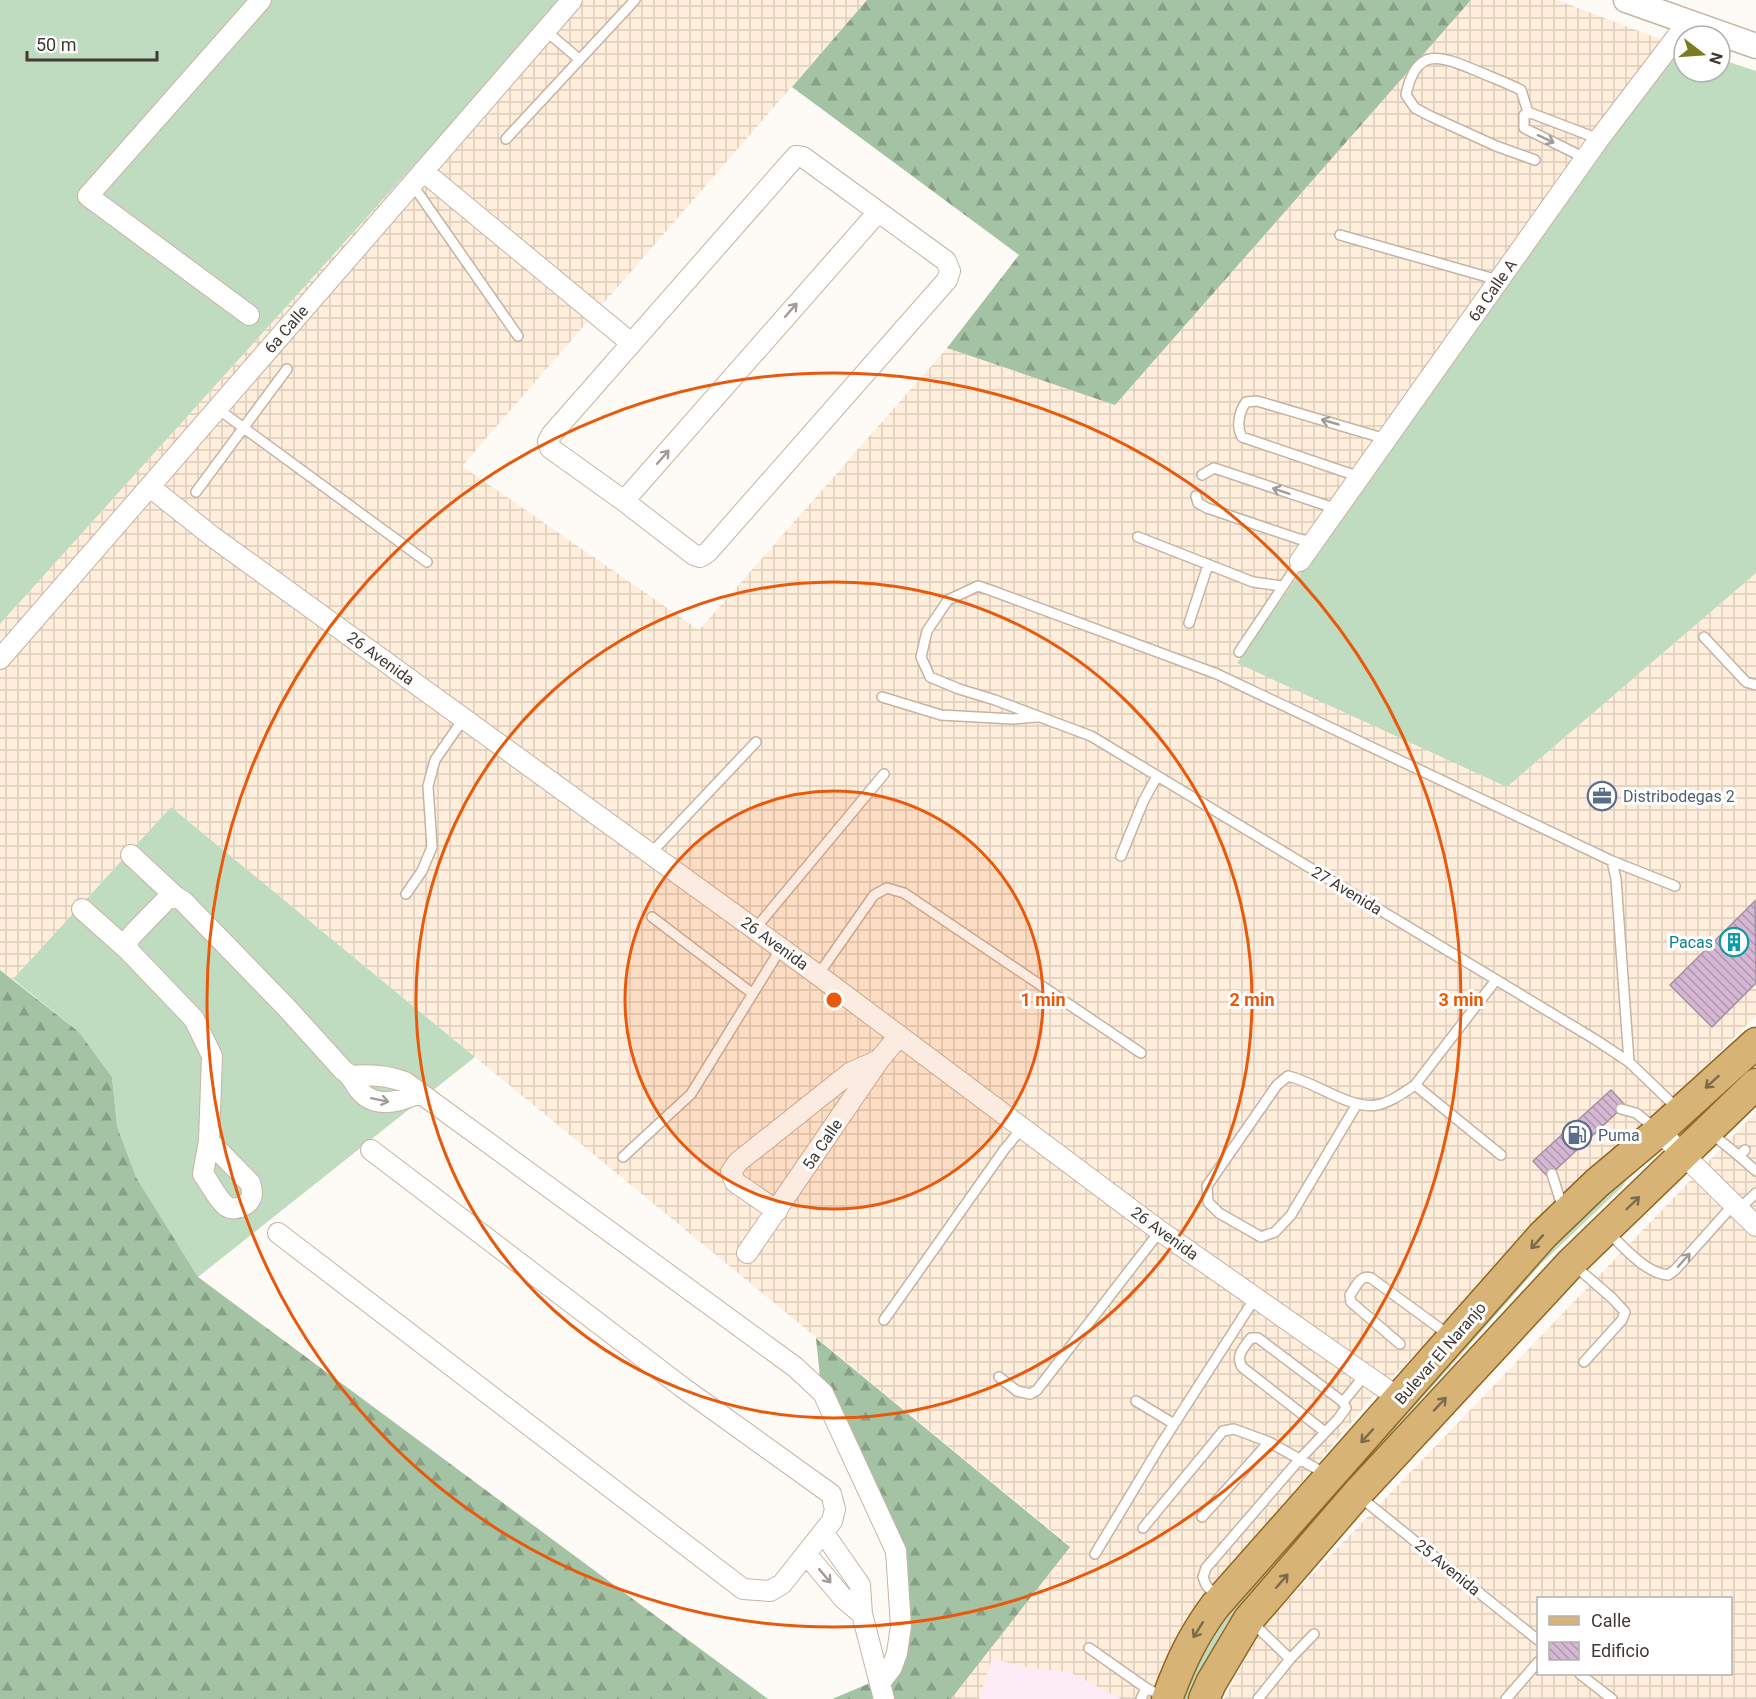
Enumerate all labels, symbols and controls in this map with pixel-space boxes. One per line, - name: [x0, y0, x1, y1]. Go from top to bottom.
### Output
- scale bar: [27, 24, 158, 62]
- north arrow: [1672, 24, 1732, 84]
- text: 50 m: [36, 34, 76, 55]
- text: N: [1705, 50, 1727, 66]
- one-way arrow: [1537, 134, 1555, 146]
- street label: 6a Calle A: [1464, 255, 1521, 325]
- street label: 6a Calle: [260, 302, 312, 357]
- one-way arrow: [784, 303, 798, 318]
- one-way arrow: [1321, 416, 1340, 427]
- one-way arrow: [656, 449, 669, 465]
- one-way arrow: [1272, 485, 1291, 496]
- street label: 26 Avenida: [343, 628, 418, 689]
- office icon: Distribodegas 2: [1586, 780, 1618, 812]
- place label: Distribodegas 2: [1623, 787, 1735, 806]
- street label: 27 Avenida: [1308, 862, 1385, 919]
- street label: 26 Avenida: [737, 913, 812, 974]
- building icon: Pacas: [1718, 926, 1750, 958]
- place label: Pacas: [1669, 933, 1713, 952]
- text: 1 min: [1020, 989, 1066, 1010]
- text: 2 min: [1229, 989, 1275, 1010]
- text: 3 min: [1438, 989, 1484, 1010]
- centre of rings: [824, 990, 844, 1010]
- one-way arrow: [1705, 1075, 1720, 1089]
- one-way arrow: [370, 1095, 389, 1107]
- street label: 5a Calle: [799, 1115, 846, 1173]
- fuel station icon: Puma: [1561, 1119, 1593, 1151]
- place label: Puma: [1598, 1126, 1640, 1145]
- one-way arrow: [1626, 1196, 1641, 1210]
- street label: 26 Avenida: [1127, 1203, 1202, 1264]
- one-way arrow: [1530, 1234, 1544, 1249]
- one-way arrow: [1677, 1253, 1691, 1268]
- street label: Bulevar El Naranjo: [1391, 1298, 1490, 1408]
- one-way arrow: [1433, 1397, 1447, 1412]
- one-way arrow: [1360, 1428, 1374, 1443]
- street label: 25 Avenida: [1411, 1535, 1484, 1600]
- one-way arrow: [818, 1568, 832, 1583]
- one-way arrow: [1275, 1574, 1289, 1589]
- legend: [1537, 1597, 1732, 1675]
- text: Calle: [1591, 1610, 1631, 1631]
- one-way arrow: [1191, 1621, 1203, 1638]
- text: Edificio: [1591, 1640, 1650, 1661]

